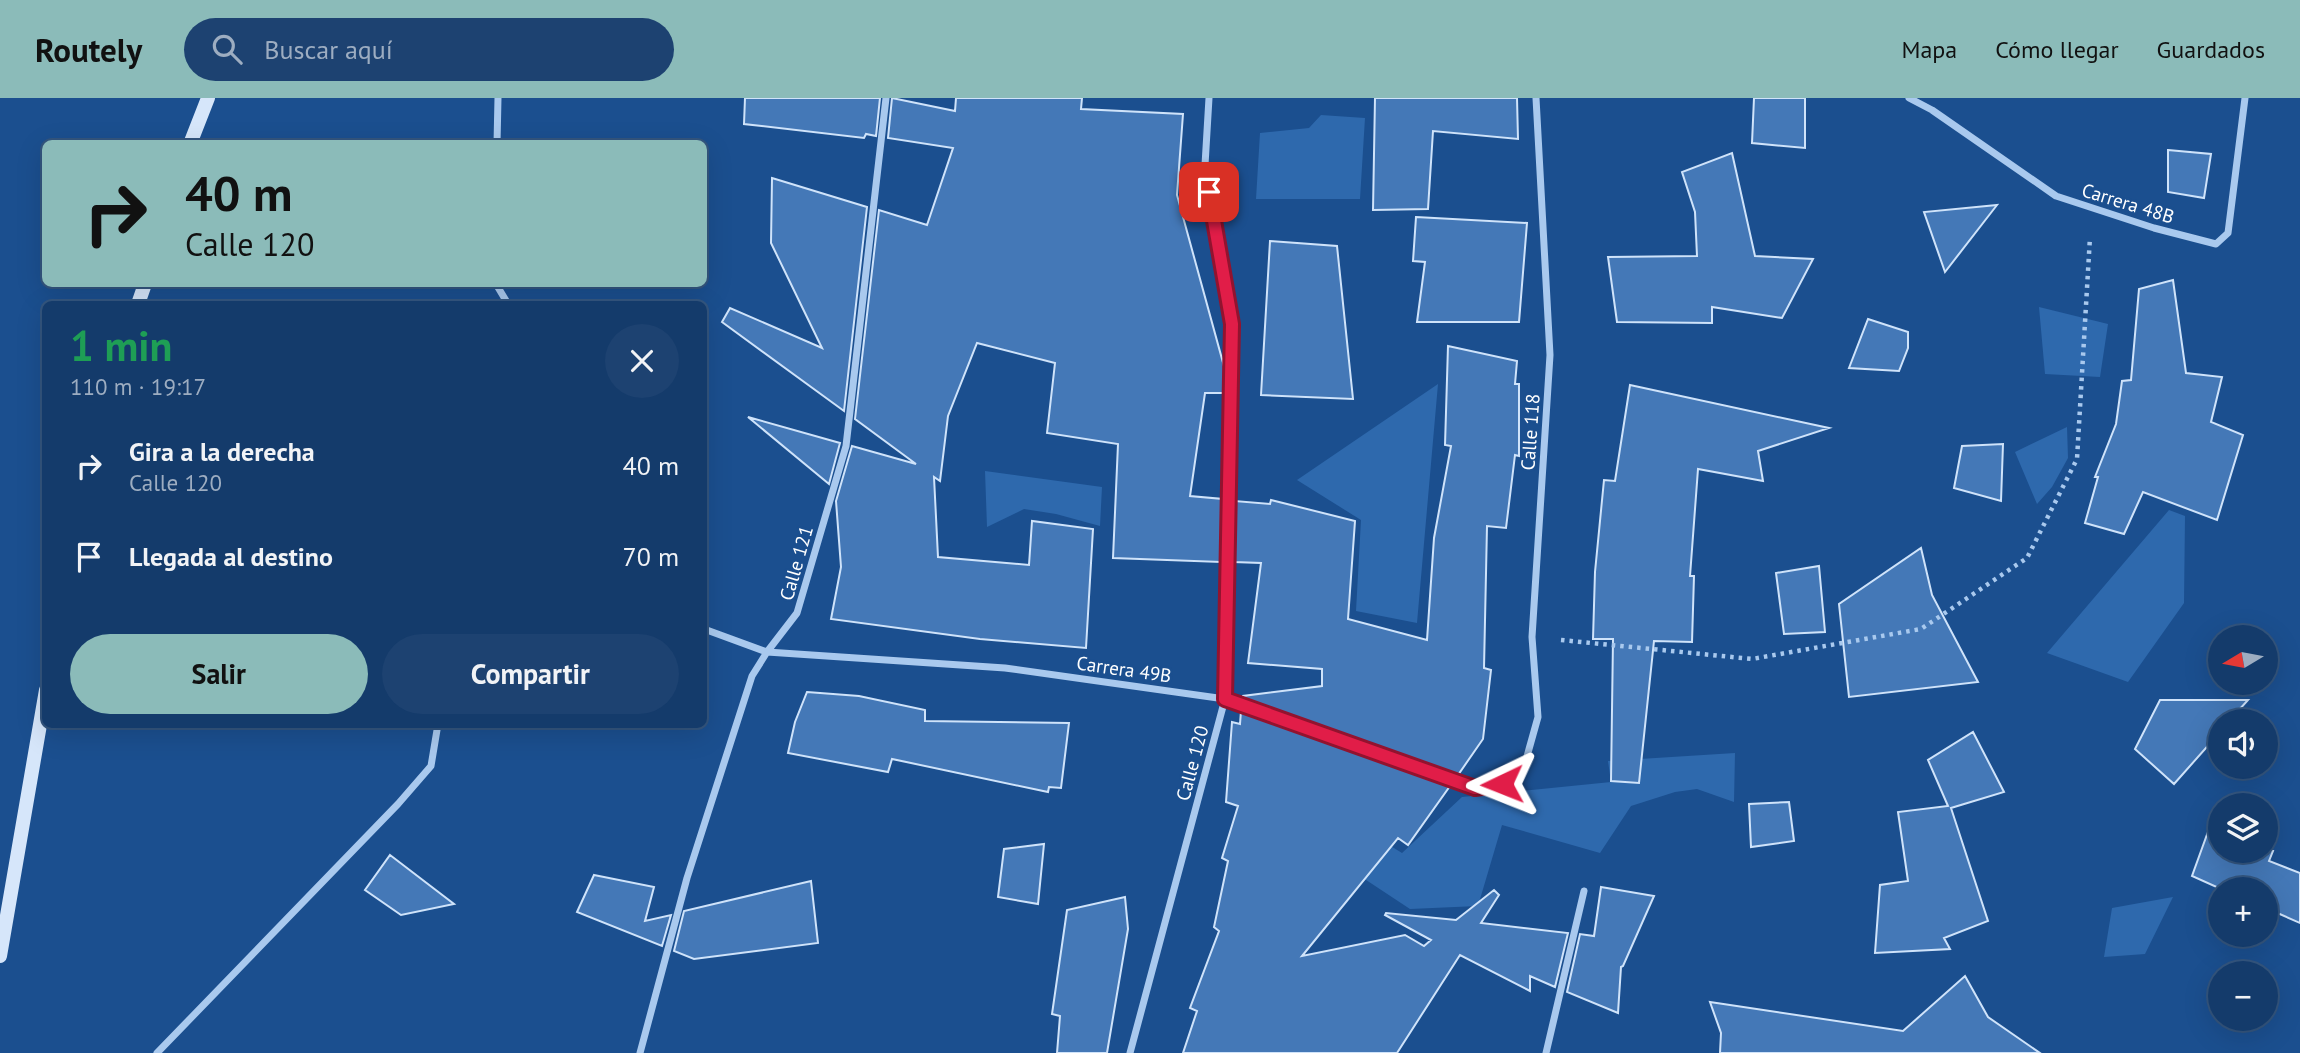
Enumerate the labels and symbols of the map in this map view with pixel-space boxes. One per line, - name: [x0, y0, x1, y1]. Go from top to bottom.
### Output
- pin: [1179, 162, 1239, 222]
- street label: Carrera 48B: [2079, 178, 2177, 228]
- street label: Calle 118: [1515, 393, 1545, 471]
- street label: Calle 121: [774, 523, 818, 603]
- north arrow: [2208, 625, 2278, 695]
- street label: Carrera 49B: [1075, 650, 1173, 688]
- street label: Calle 120: [1170, 723, 1214, 803]
- position arrow: [1465, 747, 1539, 821]

